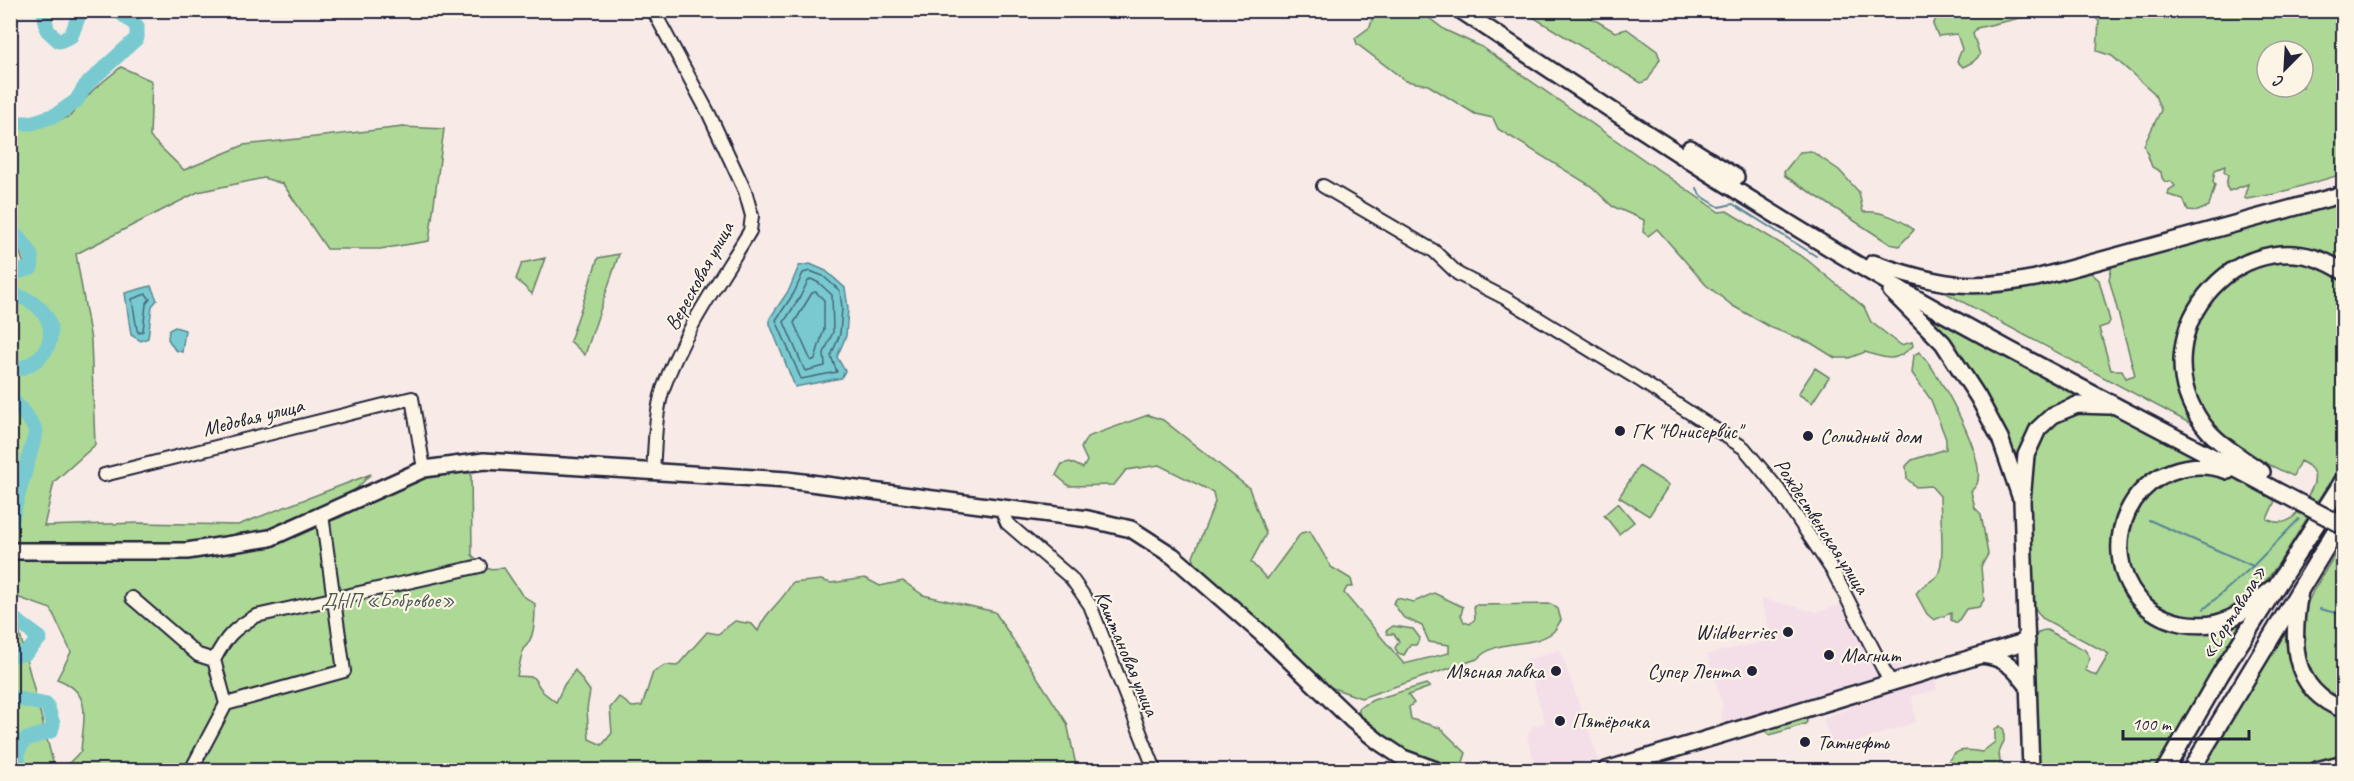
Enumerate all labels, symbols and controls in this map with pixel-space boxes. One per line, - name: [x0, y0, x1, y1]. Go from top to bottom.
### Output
- north arrow: [2255, 39, 2315, 99]
- text: С: [2270, 70, 2287, 93]
- street label: Вересковая улица: [659, 216, 740, 335]
- street label: Медовая улица: [200, 391, 308, 442]
- place label: ГК "Юнисервис": [1632, 418, 1746, 444]
- place label: Солидный дом: [1820, 423, 1923, 449]
- marker: ГК "Юнисервис": [1613, 424, 1627, 438]
- marker: Солидный дом: [1801, 429, 1815, 443]
- street label: Рождественская улица: [1769, 453, 1876, 600]
- street label: «Сортавала»: [2194, 560, 2272, 664]
- street label: Каштановая улица: [1089, 586, 1166, 721]
- park label: ДНП «Бобровое»: [321, 587, 455, 613]
- place label: Wildberries: [1696, 619, 1778, 645]
- marker: Wildberries: [1781, 625, 1795, 639]
- place label: Магнит: [1841, 642, 1902, 668]
- marker: Магнит: [1822, 648, 1836, 662]
- place label: Мясная лавка: [1446, 658, 1546, 684]
- place label: Супер Лента: [1647, 658, 1742, 684]
- marker: Мясная лавка: [1549, 664, 1563, 678]
- marker: Супер Лента: [1745, 664, 1759, 678]
- scale bar: [2123, 703, 2249, 741]
- place label: Пятёрочка: [1572, 708, 1651, 734]
- text: 100 m: [2132, 713, 2173, 735]
- marker: Пятёрочка: [1553, 714, 1567, 728]
- place label: Татнефть: [1817, 729, 1890, 755]
- marker: Татнефть: [1798, 735, 1812, 749]

